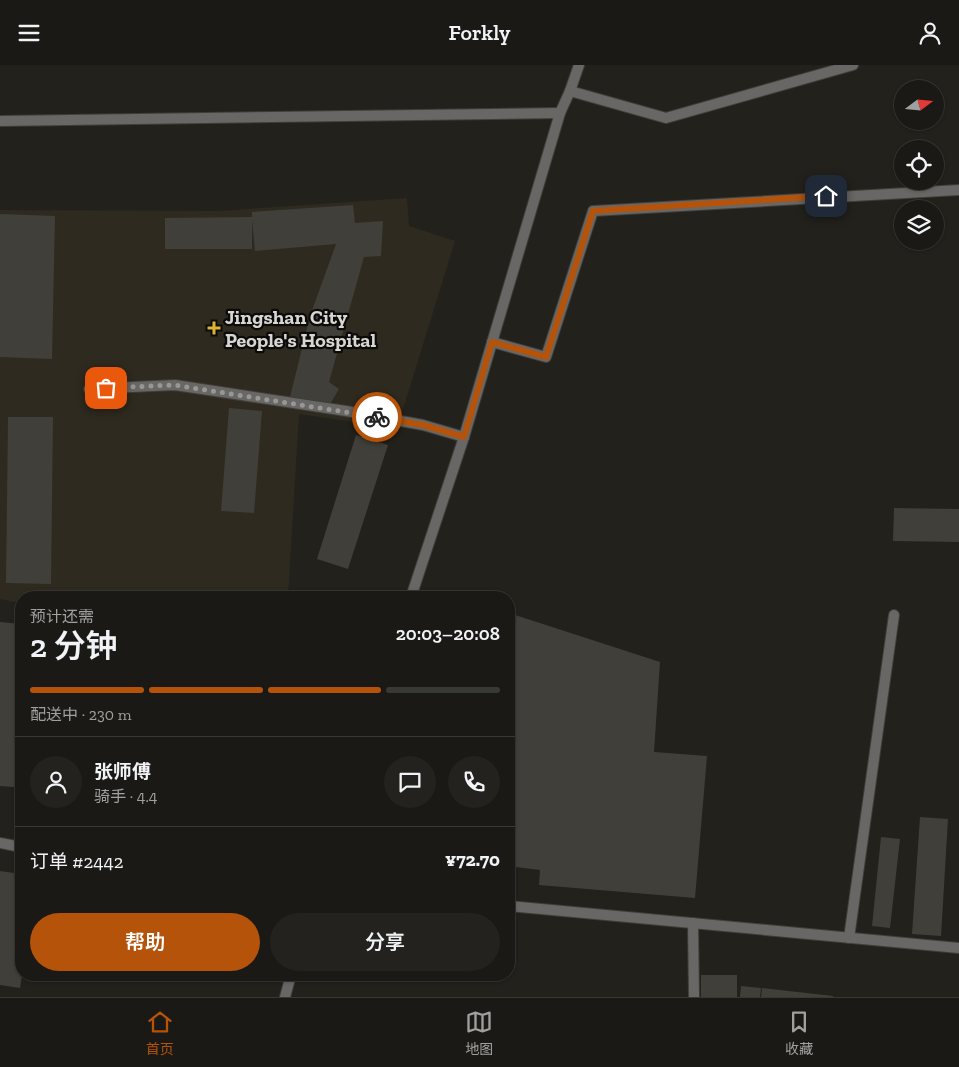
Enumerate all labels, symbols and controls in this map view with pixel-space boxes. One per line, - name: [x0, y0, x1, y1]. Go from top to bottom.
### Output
- icon: menu: [15, 19, 43, 47]
- text: Forkly: [448, 19, 511, 46]
- icon: person: [916, 19, 944, 47]
- north arrow: [894, 80, 944, 130]
- map controls: [894, 80, 944, 250]
- button: locate: [894, 140, 944, 190]
- pin: [805, 175, 847, 217]
- icon: home: [812, 182, 840, 210]
- button: layers: [894, 200, 944, 250]
- place label: Jingshan City People's Hospital: [225, 305, 376, 352]
- marker: Jingshan City People's Hospital: [207, 321, 221, 335]
- pin: [85, 367, 127, 409]
- icon: bag: [92, 374, 120, 402]
- courier: [352, 392, 402, 442]
- icon: bike: [363, 403, 391, 431]
- text: 预计还需: [30, 607, 94, 626]
- text: 20:03–20:08: [396, 622, 500, 645]
- text: 2 分钟: [30, 627, 117, 665]
- text: 配送中 · 230 m: [30, 705, 132, 724]
- button: person: [30, 756, 82, 808]
- button: chat: [384, 756, 436, 808]
- button: phone: [448, 756, 500, 808]
- text: 张师傅: [94, 760, 151, 783]
- text: 骑手 · 4.4: [94, 787, 157, 806]
- text: ¥72.70: [445, 848, 500, 871]
- text: 订单 #2442: [30, 850, 124, 873]
- button: 帮助: [30, 913, 260, 971]
- button: 分享: [270, 913, 500, 971]
- tab: 首页: [146, 1008, 174, 1058]
- tab: 地图: [465, 1008, 493, 1058]
- tab: 收藏: [785, 1008, 813, 1058]

